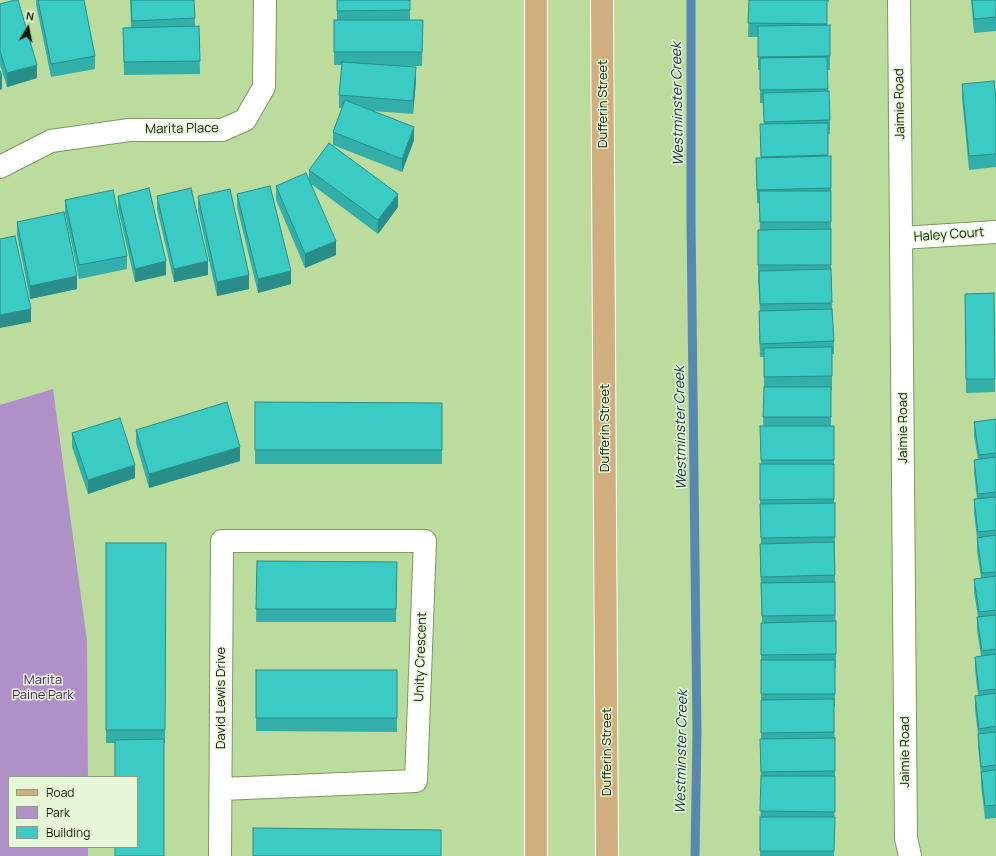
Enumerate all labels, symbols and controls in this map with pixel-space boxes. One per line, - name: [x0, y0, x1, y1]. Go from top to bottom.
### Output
- north arrow: [8, 8, 48, 48]
- text: N: [25, 8, 35, 24]
- water label: Westminster Creek: [669, 42, 687, 166]
- street label: Dufferin Street: [595, 60, 611, 148]
- street label: Jaimie Road: [892, 68, 908, 140]
- street label: Marita Place: [145, 121, 219, 137]
- street label: Haley Court: [913, 225, 985, 245]
- water label: Westminster Creek: [672, 366, 690, 490]
- street label: Dufferin Street: [597, 384, 613, 472]
- street label: Jaimie Road: [895, 392, 911, 464]
- street label: Unity Crescent: [412, 612, 430, 702]
- street label: David Lewis Drive: [213, 647, 229, 749]
- park label: Marita Paine Park: [12, 672, 74, 703]
- water label: Westminster Creek: [673, 690, 691, 814]
- street label: Dufferin Street: [599, 708, 615, 796]
- street label: Jaimie Road: [897, 716, 913, 788]
- legend: [8, 776, 138, 848]
- text: Road: [46, 784, 74, 801]
- text: Park: [46, 804, 70, 821]
- text: Building: [46, 824, 90, 841]

